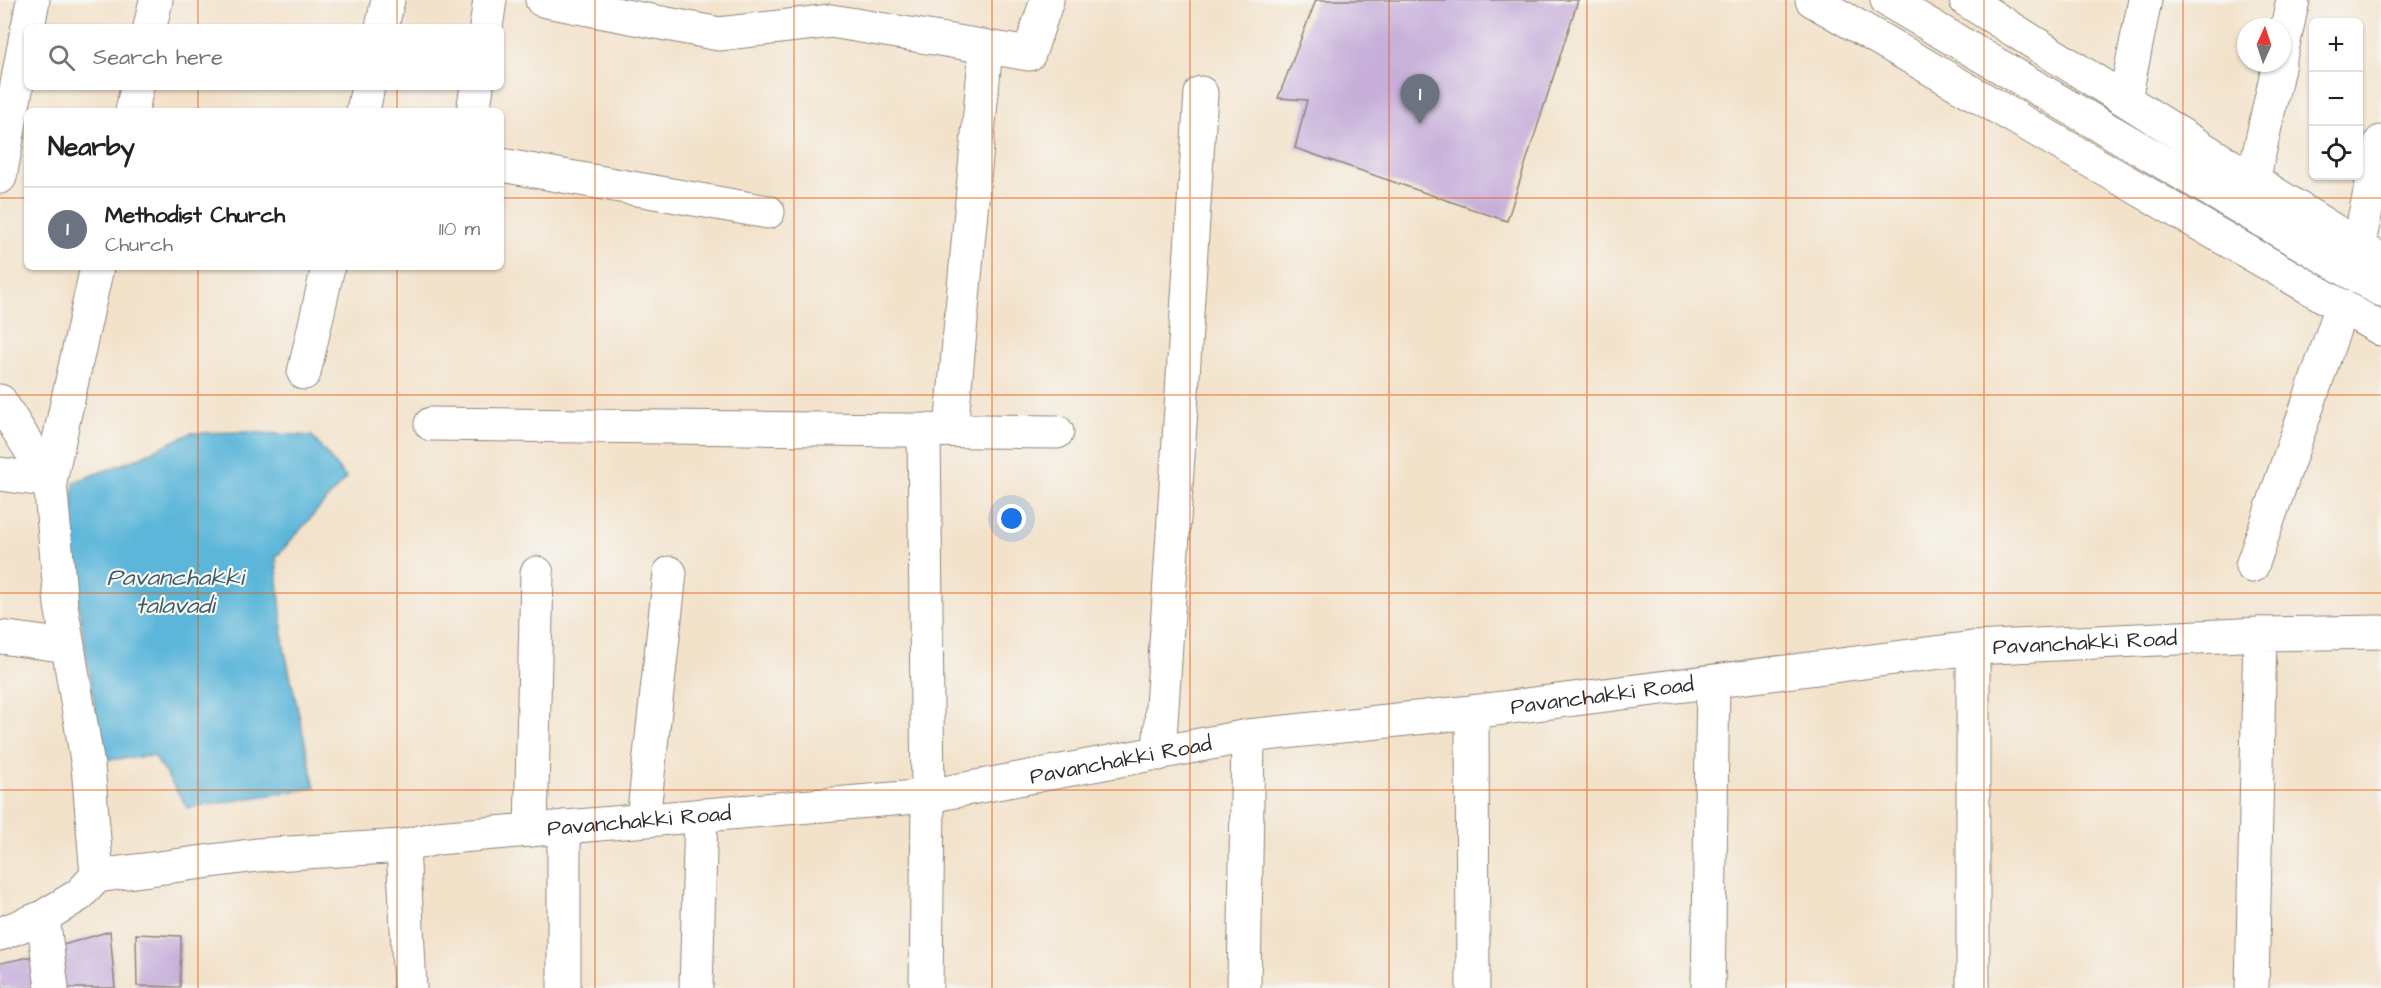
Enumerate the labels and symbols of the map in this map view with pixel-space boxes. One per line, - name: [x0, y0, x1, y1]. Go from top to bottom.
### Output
- north arrow: [2237, 18, 2291, 72]
- pin: 1: [1400, 74, 1440, 124]
- your location: [997, 504, 1026, 533]
- water label: Pavanchakki talavadi: [107, 561, 247, 623]
- street label: Pavanchakki Road: [1992, 623, 2178, 663]
- street label: Pavanchakki Road: [1509, 668, 1696, 722]
- street label: Pavanchakki Road: [1027, 728, 1214, 792]
- street label: Pavanchakki Road: [546, 797, 732, 844]

